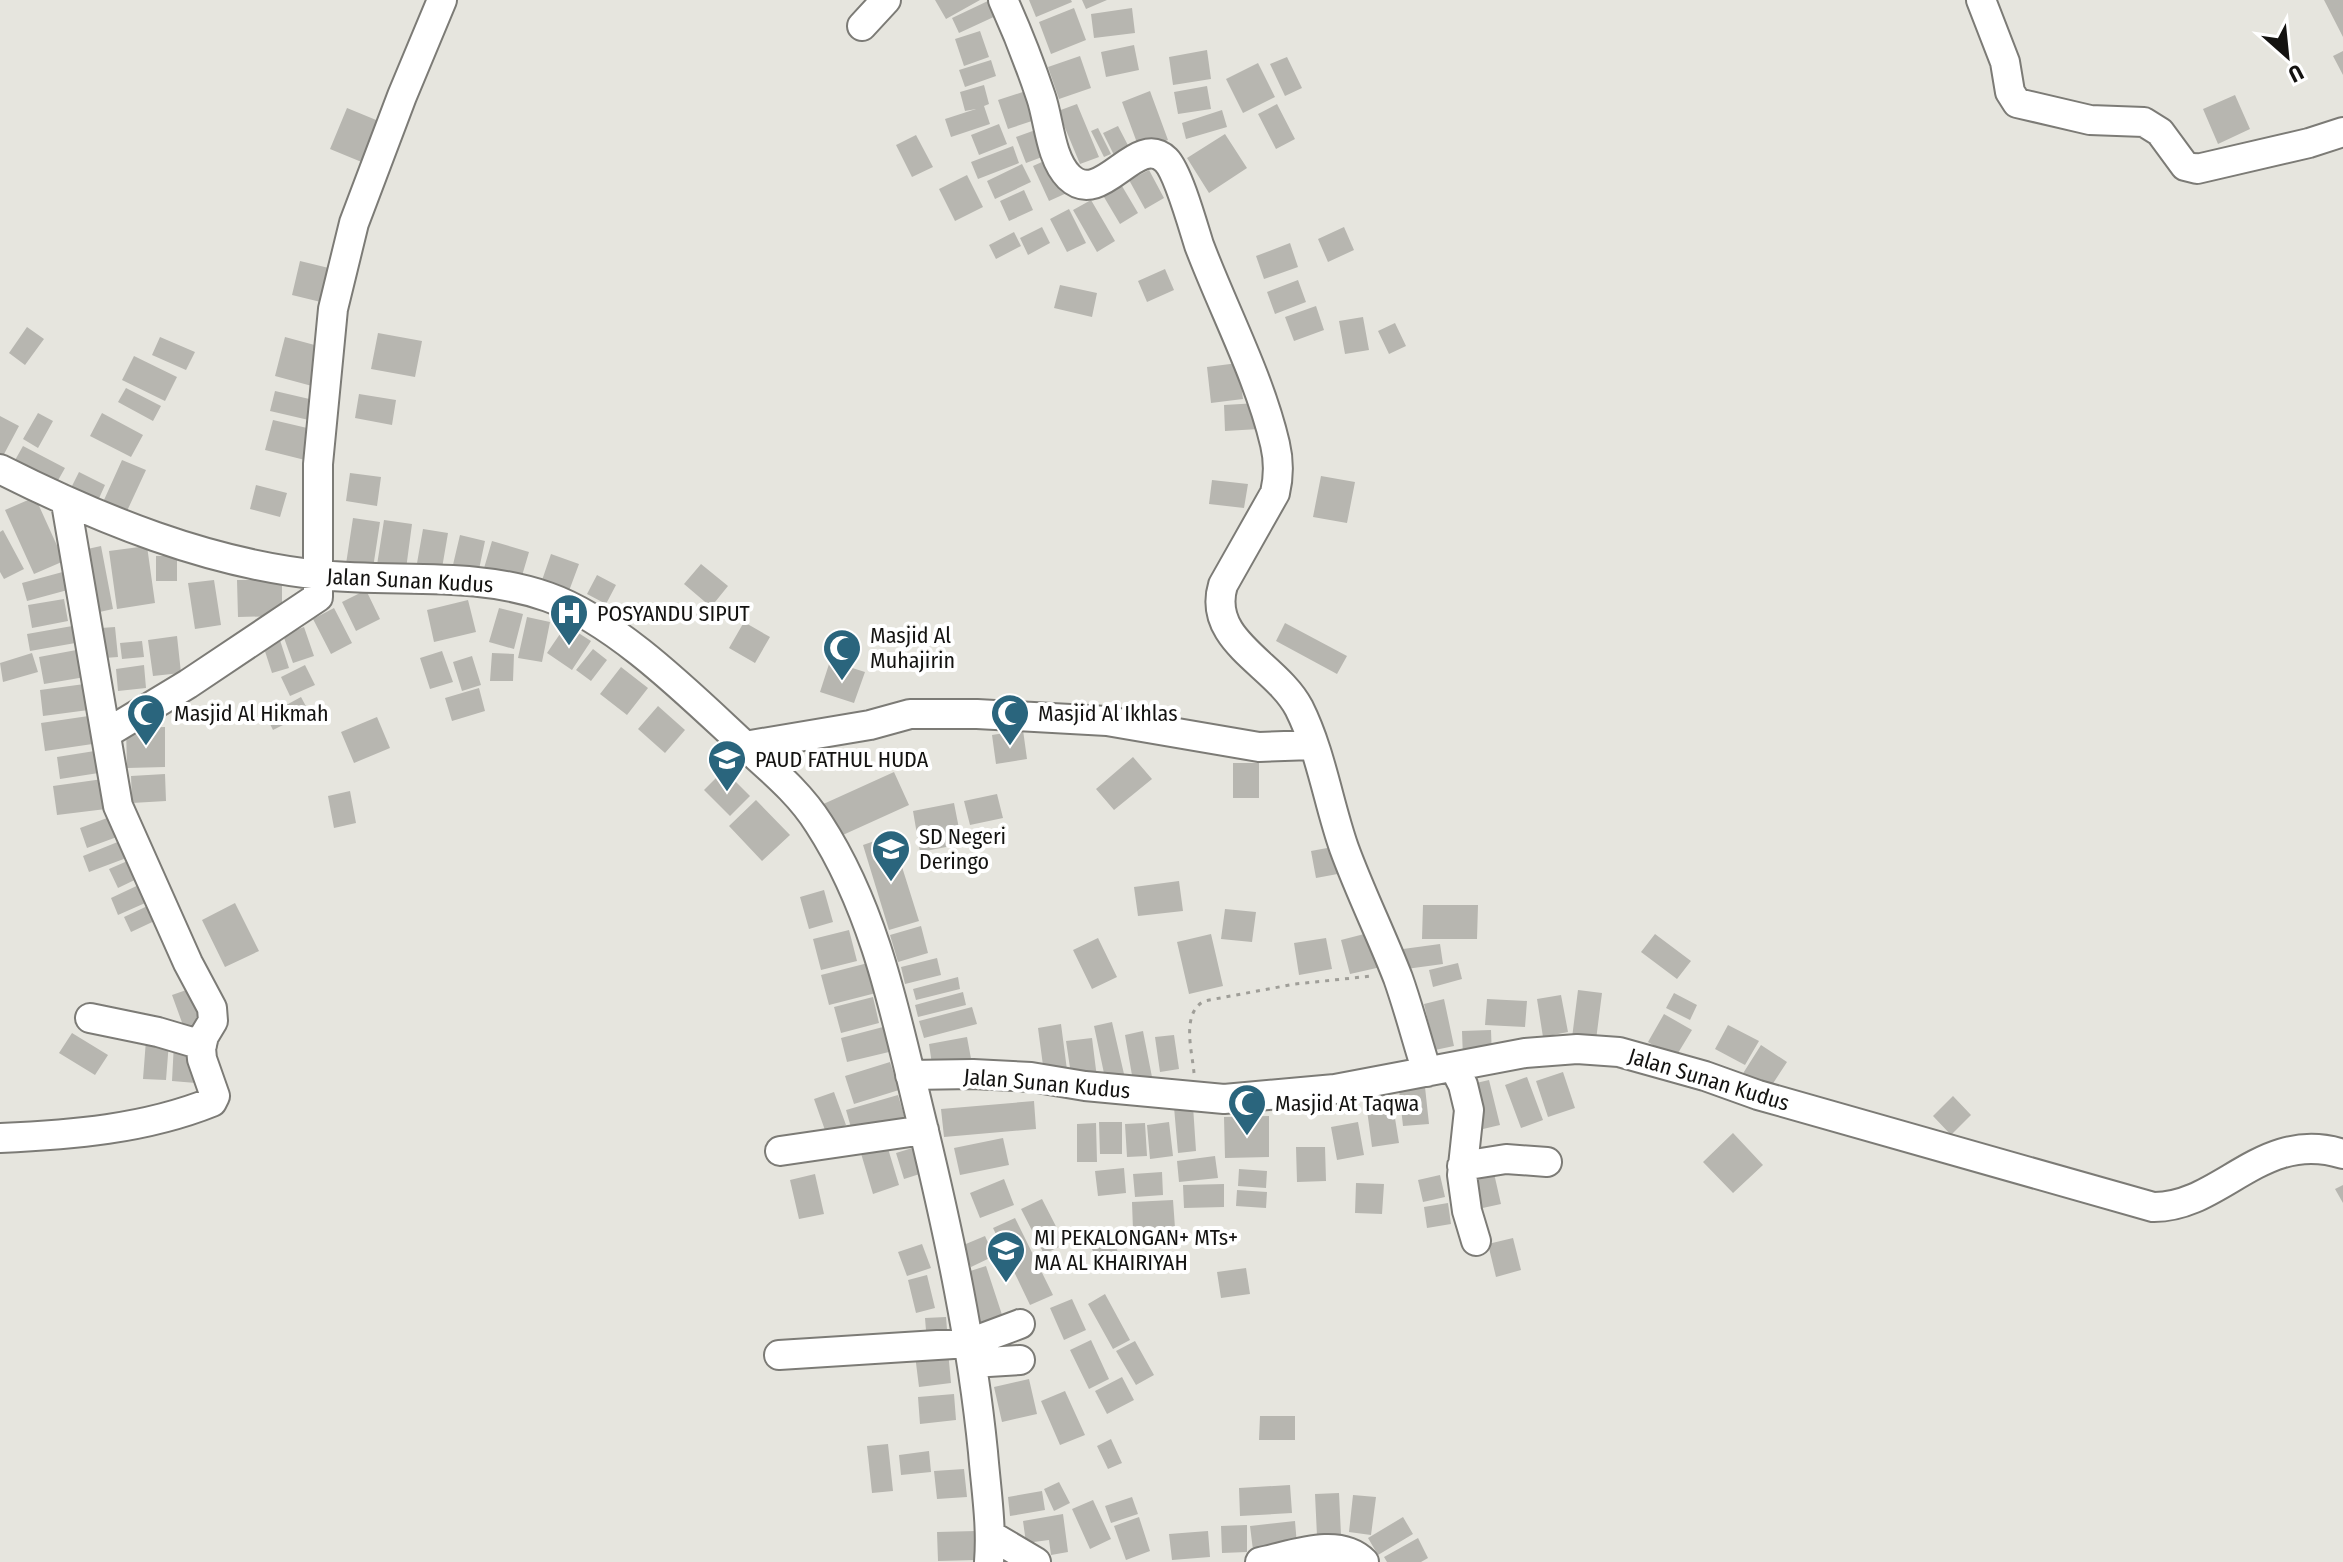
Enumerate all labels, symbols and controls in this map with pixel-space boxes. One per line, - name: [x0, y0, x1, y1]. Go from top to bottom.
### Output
- north arrow: [2247, 16, 2327, 96]
- text: U: [2284, 58, 2308, 88]
- street label: Jalan Sunan Kudus: [326, 563, 494, 598]
- hospital icon: POSYANDU SIPUT: [548, 592, 590, 647]
- place label: POSYANDU SIPUT: [597, 600, 751, 627]
- place label: Masjid Al Muhajirin: [870, 622, 955, 674]
- mosque icon: Masjid Al Muhajirin: [821, 627, 863, 682]
- mosque icon: Masjid Al Hikmah: [125, 692, 167, 747]
- mosque icon: Masjid Al Ikhlas: [989, 692, 1031, 747]
- place label: Masjid Al Hikmah: [174, 700, 329, 727]
- place label: Masjid Al Ikhlas: [1038, 700, 1178, 727]
- school or university icon: PAUD FATHUL HUDA: [706, 738, 748, 793]
- place label: PAUD FATHUL HUDA: [755, 746, 929, 773]
- place label: SD Negeri Deringo: [919, 823, 1006, 875]
- school or university icon: SD Negeri Deringo: [870, 828, 912, 883]
- street label: Jalan Sunan Kudus: [1625, 1042, 1793, 1117]
- street label: Jalan Sunan Kudus: [963, 1063, 1131, 1104]
- mosque icon: Masjid At Taqwa: [1226, 1082, 1268, 1137]
- place label: Masjid At Taqwa: [1275, 1090, 1419, 1117]
- place label: MI PEKALONGAN+ MTs+ MA AL KHAIRIYAH: [1034, 1224, 1238, 1276]
- school or university icon: MI PEKALONGAN+ MTs+ MA AL KHAIRIYAH: [985, 1229, 1027, 1284]

